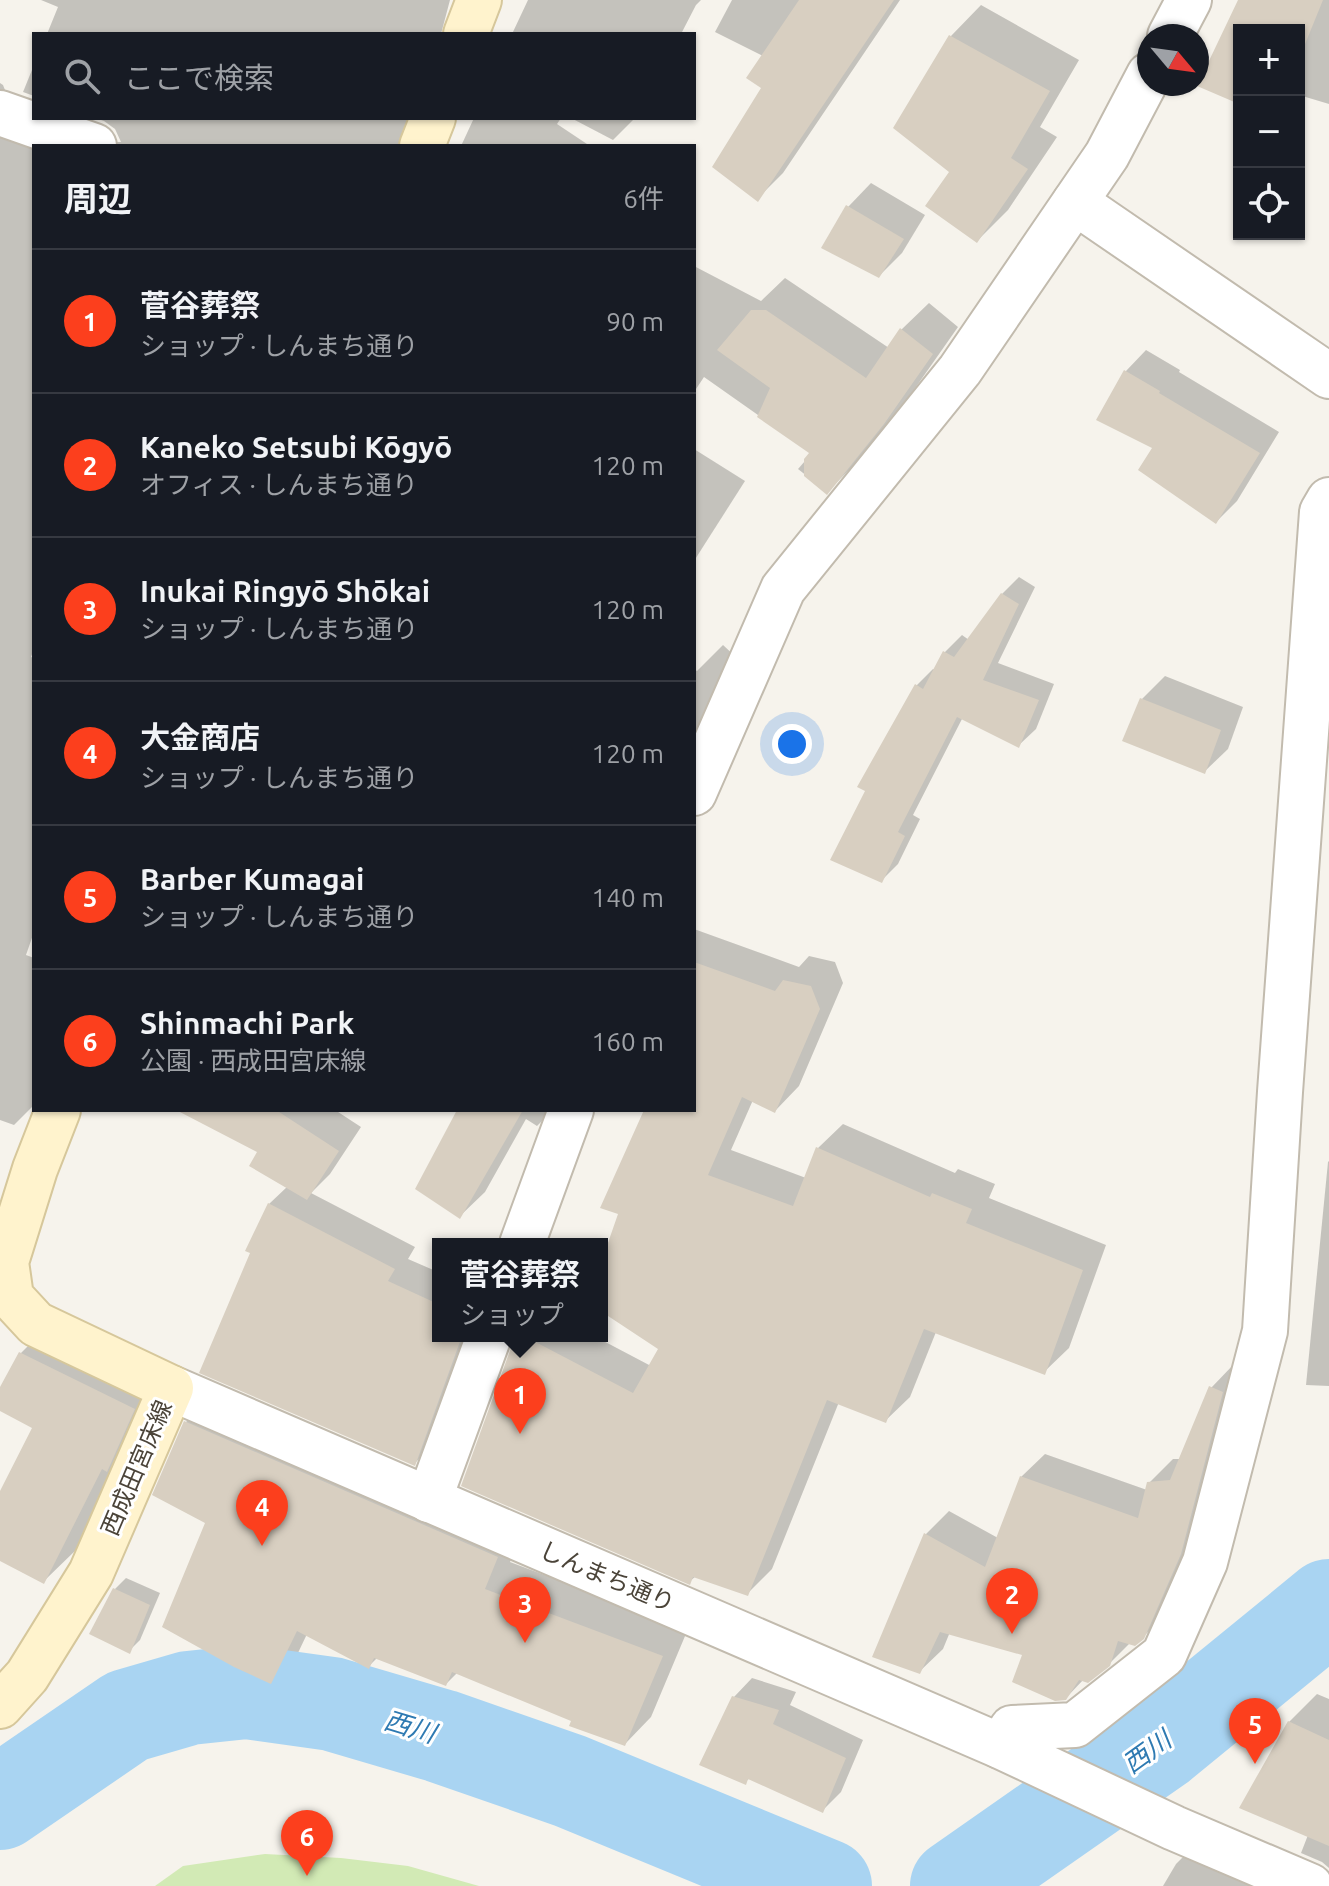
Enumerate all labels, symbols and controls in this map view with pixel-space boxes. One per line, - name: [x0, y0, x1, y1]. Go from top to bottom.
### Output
- north arrow: [1137, 24, 1209, 96]
- map controls: [1233, 24, 1305, 240]
- button: +: [1233, 24, 1305, 96]
- search box: [32, 32, 696, 120]
- icon: search: [60, 54, 104, 98]
- text: ここで検索: [124, 61, 274, 95]
- button: −: [1233, 96, 1305, 168]
- button: locate: [1233, 168, 1305, 240]
- text: 周辺: [64, 179, 132, 217]
- text: 6件: [623, 184, 664, 213]
- text: 菅谷葬祭: [140, 288, 260, 322]
- text: 1: [83, 307, 97, 336]
- text: 90 m: [606, 307, 664, 336]
- text: ショップ · しんまち通り: [140, 331, 418, 360]
- text: Kaneko Setsubi Kōgyō: [140, 430, 452, 464]
- text: 2: [83, 451, 97, 480]
- text: 120 m: [592, 451, 664, 480]
- text: オフィス · しんまち通り: [140, 470, 418, 499]
- text: Inukai Ringyō Shōkai: [140, 574, 430, 608]
- text: 3: [83, 595, 97, 624]
- text: 120 m: [592, 595, 664, 624]
- text: ショップ · しんまち通り: [140, 614, 418, 643]
- text: 大金商店: [140, 720, 260, 754]
- your location: [772, 724, 812, 764]
- text: 4: [83, 739, 97, 768]
- text: 120 m: [592, 739, 664, 768]
- text: ショップ · しんまち通り: [140, 763, 418, 792]
- text: Barber Kumagai: [140, 862, 364, 896]
- text: 5: [83, 883, 97, 912]
- text: 140 m: [592, 883, 664, 912]
- text: ショップ · しんまち通り: [140, 902, 418, 931]
- text: Shinmachi Park: [140, 1006, 354, 1040]
- text: 6: [83, 1027, 97, 1056]
- text: 160 m: [592, 1027, 664, 1056]
- text: 公園 · 西成田宮床線: [140, 1046, 366, 1075]
- popup: [432, 1238, 608, 1342]
- text: 菅谷葬祭: [460, 1257, 580, 1291]
- text: ショップ: [460, 1300, 564, 1329]
- pin: 1: [494, 1368, 546, 1434]
- street label: 西成田宮床線: [96, 1396, 177, 1539]
- pin: 4: [236, 1480, 288, 1546]
- street label: しんまち通り: [536, 1536, 679, 1617]
- pin: 2: [986, 1568, 1038, 1634]
- pin: 3: [499, 1577, 551, 1643]
- pin: 5: [1229, 1698, 1281, 1764]
- water label: 西川: [381, 1705, 442, 1749]
- water label: 西川: [1117, 1723, 1179, 1779]
- pin: 6: [281, 1810, 333, 1876]

